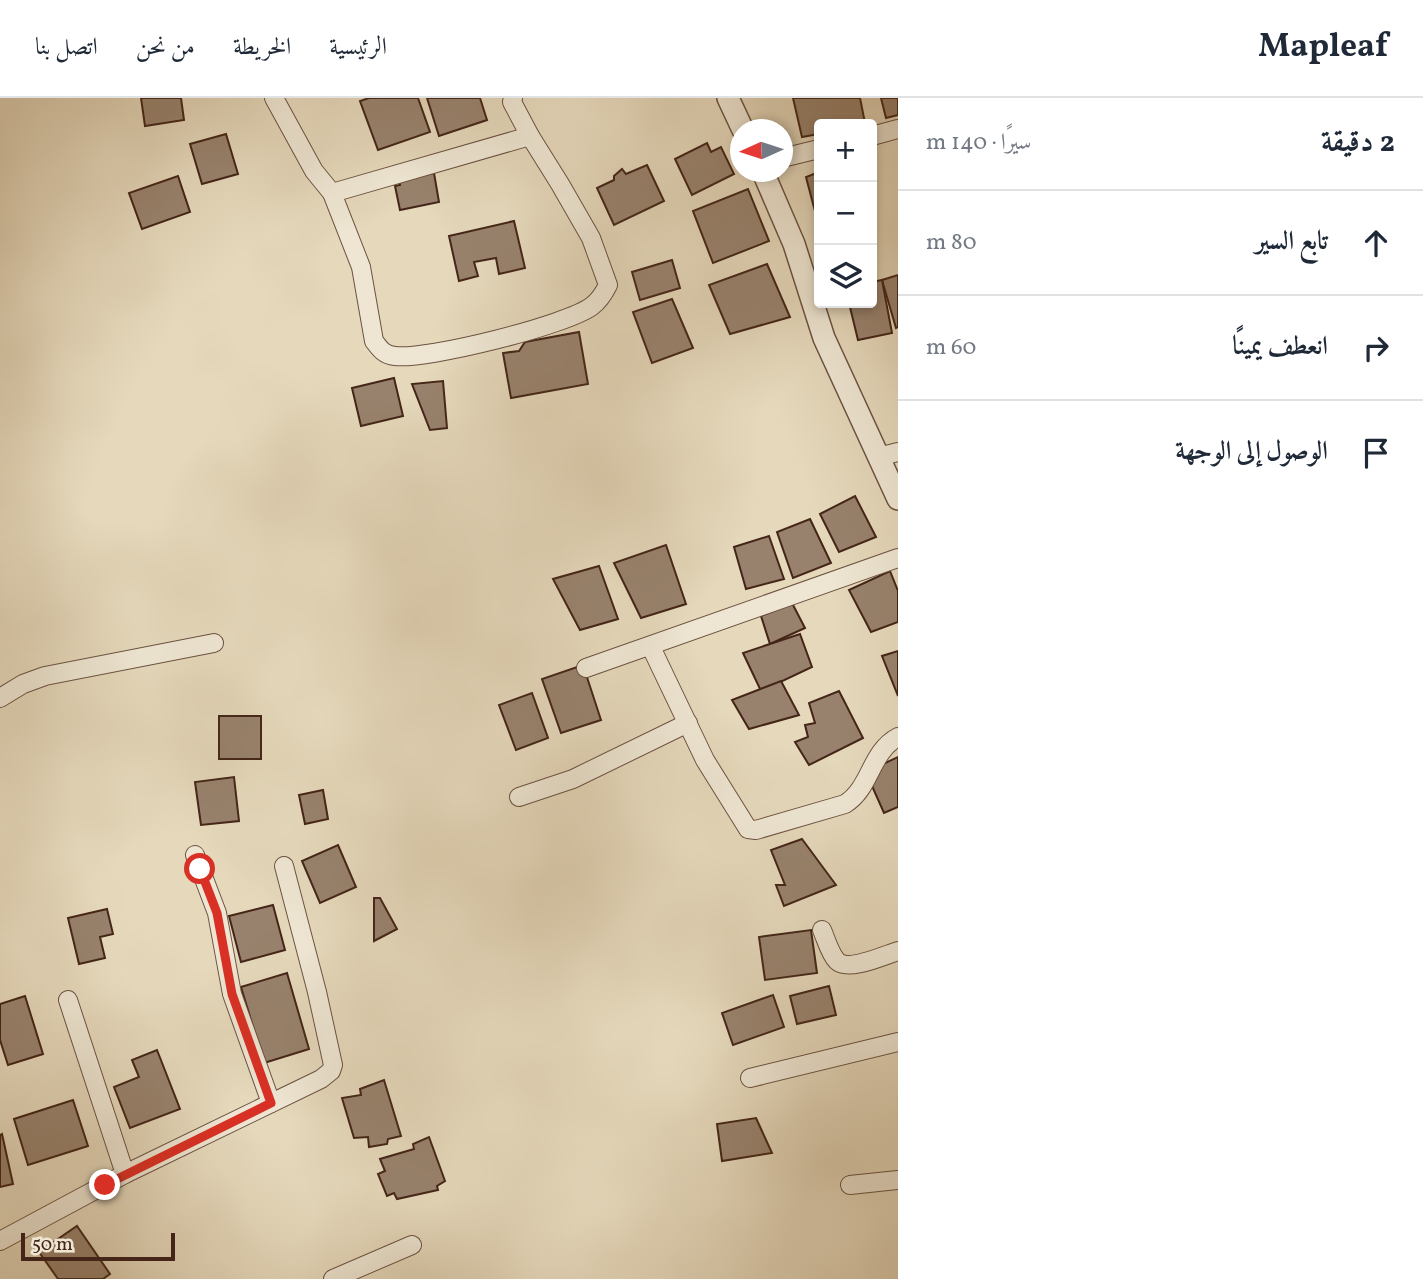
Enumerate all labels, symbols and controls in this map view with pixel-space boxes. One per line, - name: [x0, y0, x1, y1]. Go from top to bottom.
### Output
- text: Mapleaf: [1258, 25, 1388, 71]
- text: اتصل بنا: [35, 31, 98, 65]
- text: من نحن: [136, 31, 195, 65]
- text: الخريطة: [233, 31, 291, 65]
- text: الرئيسية: [329, 31, 387, 65]
- north arrow: [730, 119, 793, 182]
- map controls: [814, 119, 877, 308]
- button: +: [814, 119, 877, 182]
- text: 2 دقيقة: [1321, 122, 1395, 164]
- text: سيرًا · 140 m: [926, 127, 1031, 159]
- button: −: [814, 182, 877, 245]
- text: تابع السير: [1255, 224, 1328, 260]
- icon: ahead: [1357, 224, 1395, 262]
- text: 80 m: [926, 227, 976, 259]
- button: layers: [814, 245, 877, 308]
- text: انعطف يمينًا: [1232, 329, 1328, 365]
- icon: right: [1357, 329, 1395, 367]
- text: 60 m: [926, 332, 976, 364]
- text: الوصول إلى الوجهة: [1175, 434, 1328, 470]
- icon: arrive: [1357, 434, 1395, 472]
- route start: [184, 853, 215, 884]
- route end: [89, 1169, 120, 1200]
- scale bar: [21, 1230, 175, 1262]
- text: 50 m: [32, 1232, 73, 1258]

